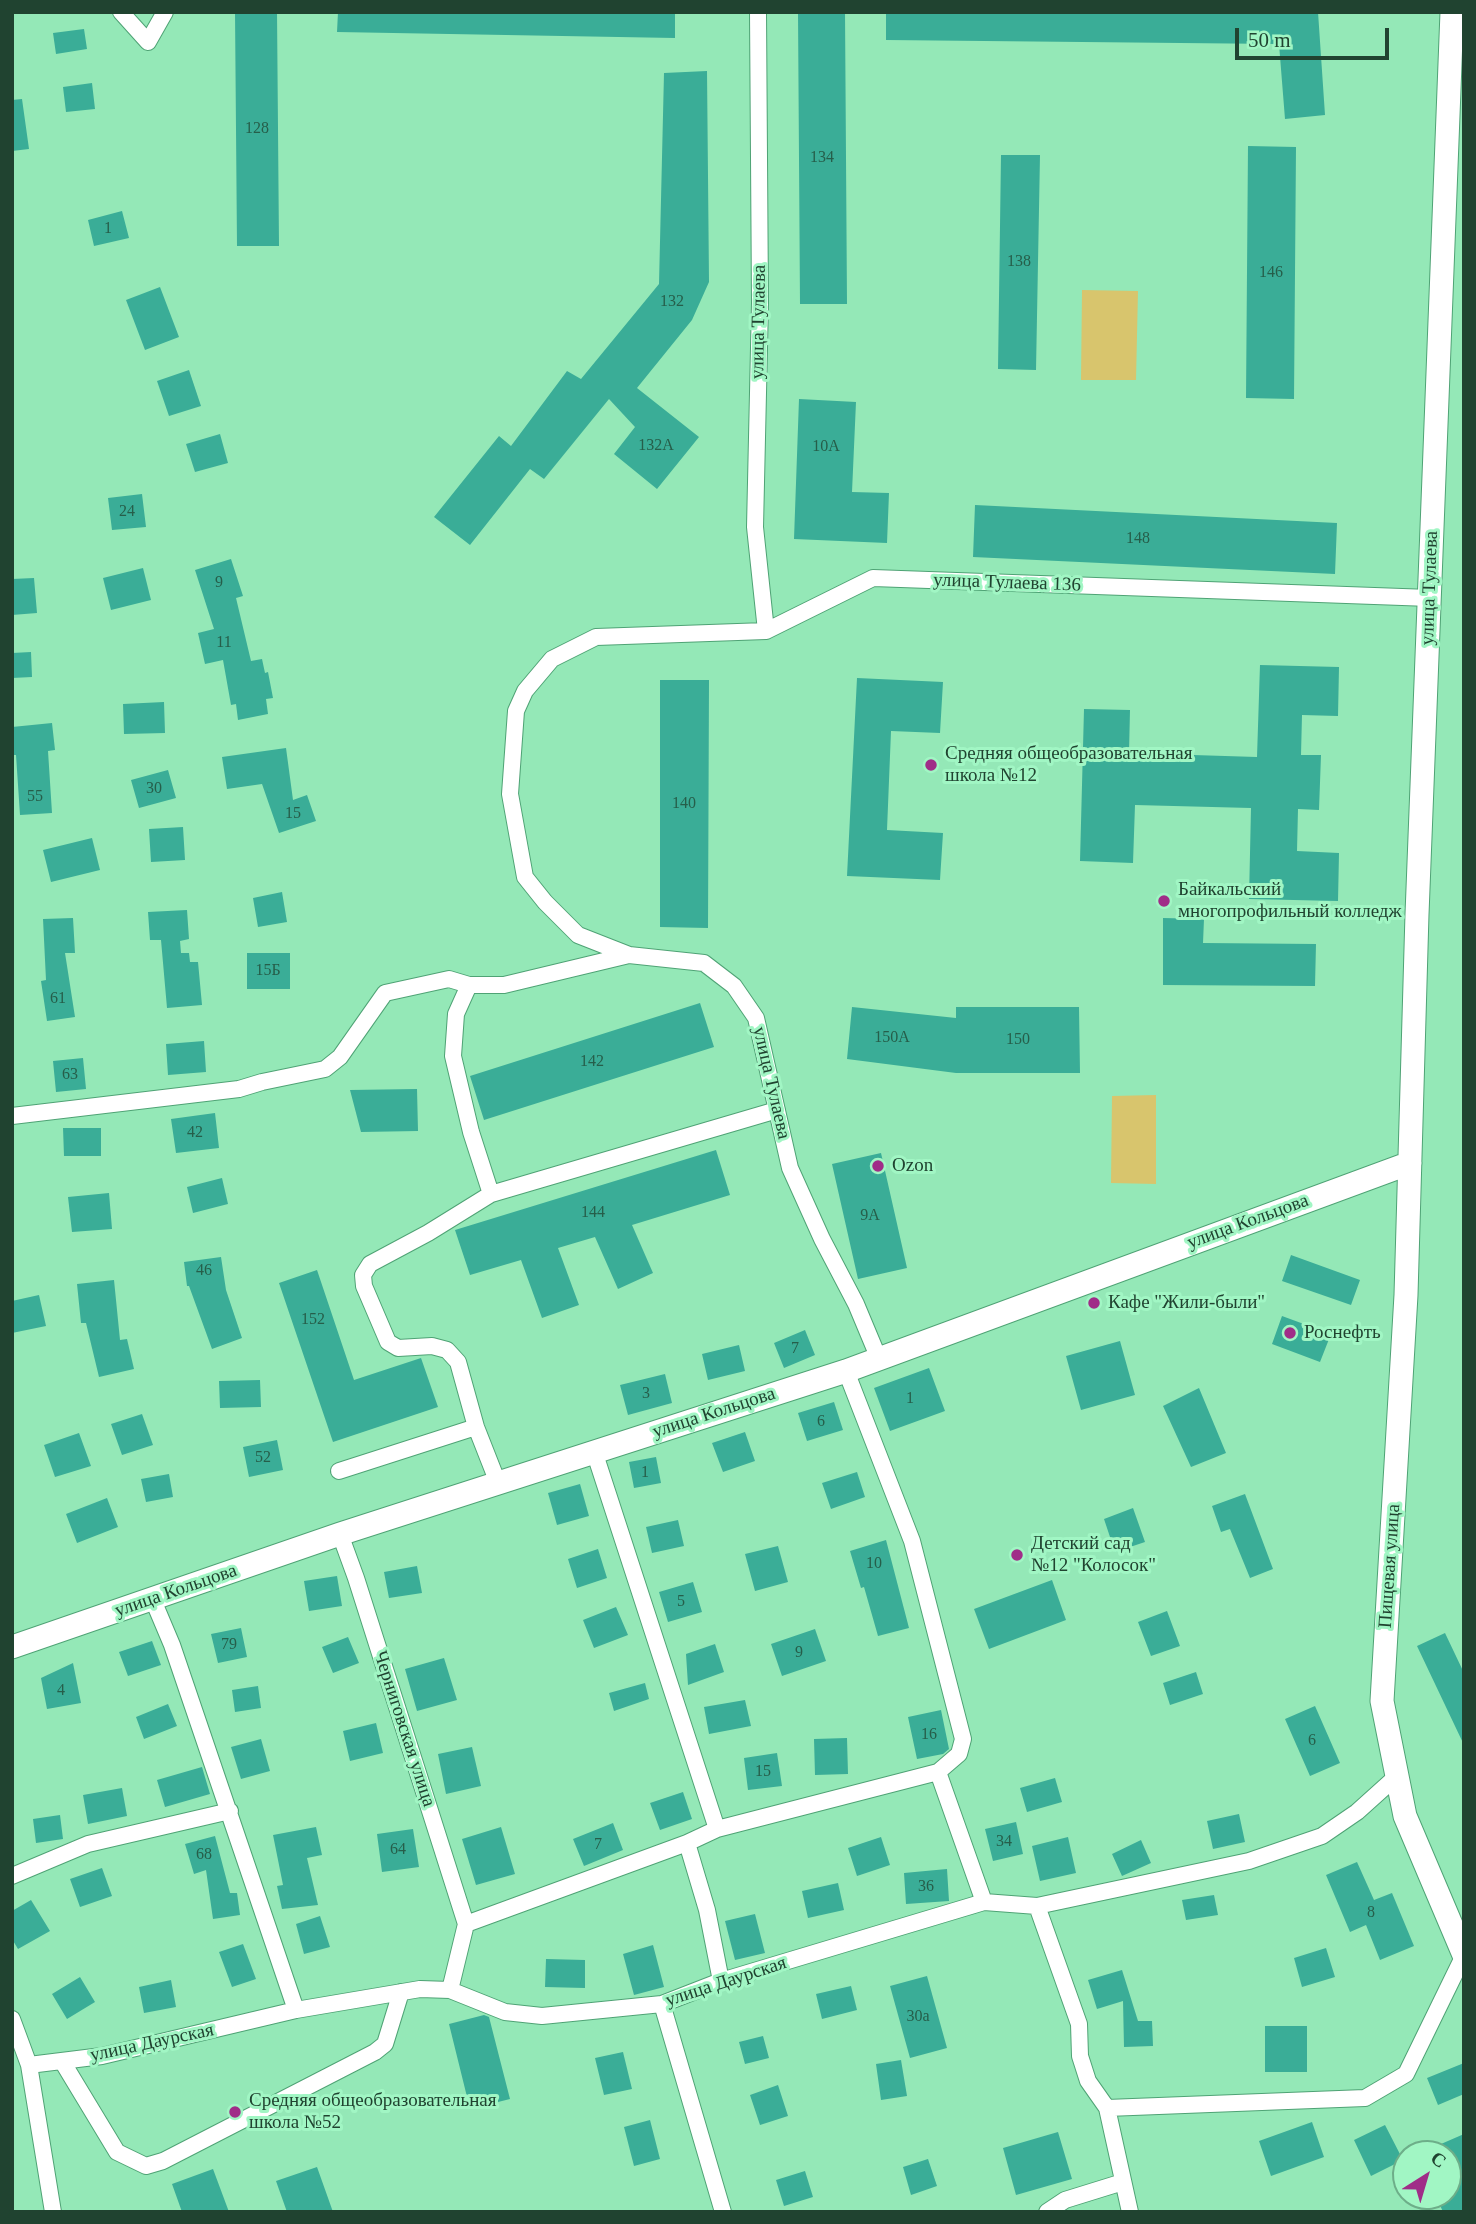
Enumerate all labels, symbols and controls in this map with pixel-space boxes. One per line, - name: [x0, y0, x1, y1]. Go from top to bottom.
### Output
- scale bar: [1238, 14, 1392, 58]
- text: 50 m: [1248, 28, 1291, 52]
- house number: 128: [245, 119, 269, 139]
- house number: 134: [810, 148, 834, 168]
- house number: 1: [104, 219, 112, 239]
- house number: 138: [1007, 252, 1031, 272]
- house number: 146: [1259, 263, 1283, 283]
- street label: улица Тулаева: [747, 265, 771, 379]
- house number: 132: [660, 292, 684, 312]
- house number: 132А: [638, 436, 674, 456]
- house number: 10А: [812, 437, 840, 457]
- house number: 24: [119, 502, 135, 522]
- house number: 148: [1126, 529, 1150, 549]
- street label: улица Тулаева: [1417, 530, 1443, 646]
- street label: улица Тулаева 136: [933, 569, 1081, 597]
- house number: 9: [215, 573, 223, 593]
- house number: 11: [216, 633, 232, 653]
- place label: Средняя общеобразовательная школа №12: [945, 743, 1193, 787]
- marker: Средняя общеобразовательная школа №12: [923, 757, 939, 773]
- house number: 30: [146, 779, 162, 799]
- house number: 55: [27, 787, 43, 807]
- house number: 140: [672, 794, 696, 814]
- house number: 15: [285, 804, 301, 824]
- place label: Байкальский многопрофильный колледж: [1178, 879, 1402, 923]
- marker: Байкальский многопрофильный колледж: [1156, 893, 1172, 909]
- house number: 15Б: [255, 961, 281, 981]
- house number: 61: [50, 989, 66, 1009]
- street label: улица Тулаева: [747, 1025, 795, 1141]
- house number: 150А: [874, 1028, 910, 1048]
- house number: 150: [1006, 1030, 1030, 1050]
- house number: 142: [580, 1052, 604, 1072]
- house number: 63: [62, 1065, 78, 1085]
- house number: 42: [187, 1123, 203, 1143]
- place label: Ozon: [892, 1155, 933, 1177]
- marker: Ozon: [870, 1158, 886, 1174]
- street label: улица Кольцова: [1184, 1189, 1312, 1255]
- house number: 144: [581, 1203, 605, 1223]
- house number: 9А: [860, 1206, 880, 1226]
- house number: 46: [196, 1261, 212, 1281]
- place label: Кафе "Жили-были": [1108, 1292, 1265, 1314]
- marker: Кафе "Жили-были": [1086, 1295, 1102, 1311]
- house number: 152: [301, 1310, 325, 1330]
- place label: Роснефть: [1304, 1322, 1381, 1344]
- marker: Роснефть: [1282, 1325, 1298, 1341]
- house number: 7: [791, 1339, 799, 1359]
- street label: улица Кольцова: [650, 1382, 778, 1444]
- house number: 3: [642, 1384, 650, 1404]
- house number: 1: [906, 1389, 914, 1409]
- house number: 6: [817, 1412, 825, 1432]
- house number: 52: [255, 1448, 271, 1468]
- house number: 1: [641, 1463, 649, 1483]
- street label: Пищевая улица: [1374, 1503, 1406, 1629]
- place label: Детский сад №12 "Колосок": [1031, 1533, 1156, 1577]
- marker: Детский сад №12 "Колосок": [1009, 1547, 1025, 1563]
- house number: 10: [866, 1554, 882, 1574]
- street label: улица Кольцова: [112, 1559, 240, 1623]
- house number: 5: [677, 1592, 685, 1612]
- house number: 79: [221, 1635, 237, 1655]
- house number: 9: [795, 1643, 803, 1663]
- street label: Черниговская улица: [368, 1648, 440, 1810]
- house number: 4: [57, 1681, 65, 1701]
- house number: 16: [921, 1725, 937, 1745]
- house number: 6: [1308, 1731, 1316, 1751]
- house number: 15: [755, 1762, 771, 1782]
- house number: 34: [996, 1832, 1012, 1852]
- house number: 7: [594, 1835, 602, 1855]
- house number: 64: [390, 1840, 406, 1860]
- house number: 68: [196, 1845, 212, 1865]
- house number: 36: [918, 1877, 934, 1897]
- house number: 8: [1367, 1903, 1375, 1923]
- street label: улица Даурская: [663, 1952, 789, 2012]
- house number: 30а: [906, 2007, 930, 2027]
- street label: улица Даурская: [88, 2019, 216, 2067]
- place label: Средняя общеобразовательная школа №52: [249, 2090, 497, 2134]
- marker: Средняя общеобразовательная школа №52: [227, 2104, 243, 2120]
- north arrow: [1392, 2140, 1462, 2210]
- text: С: [1427, 2147, 1451, 2172]

